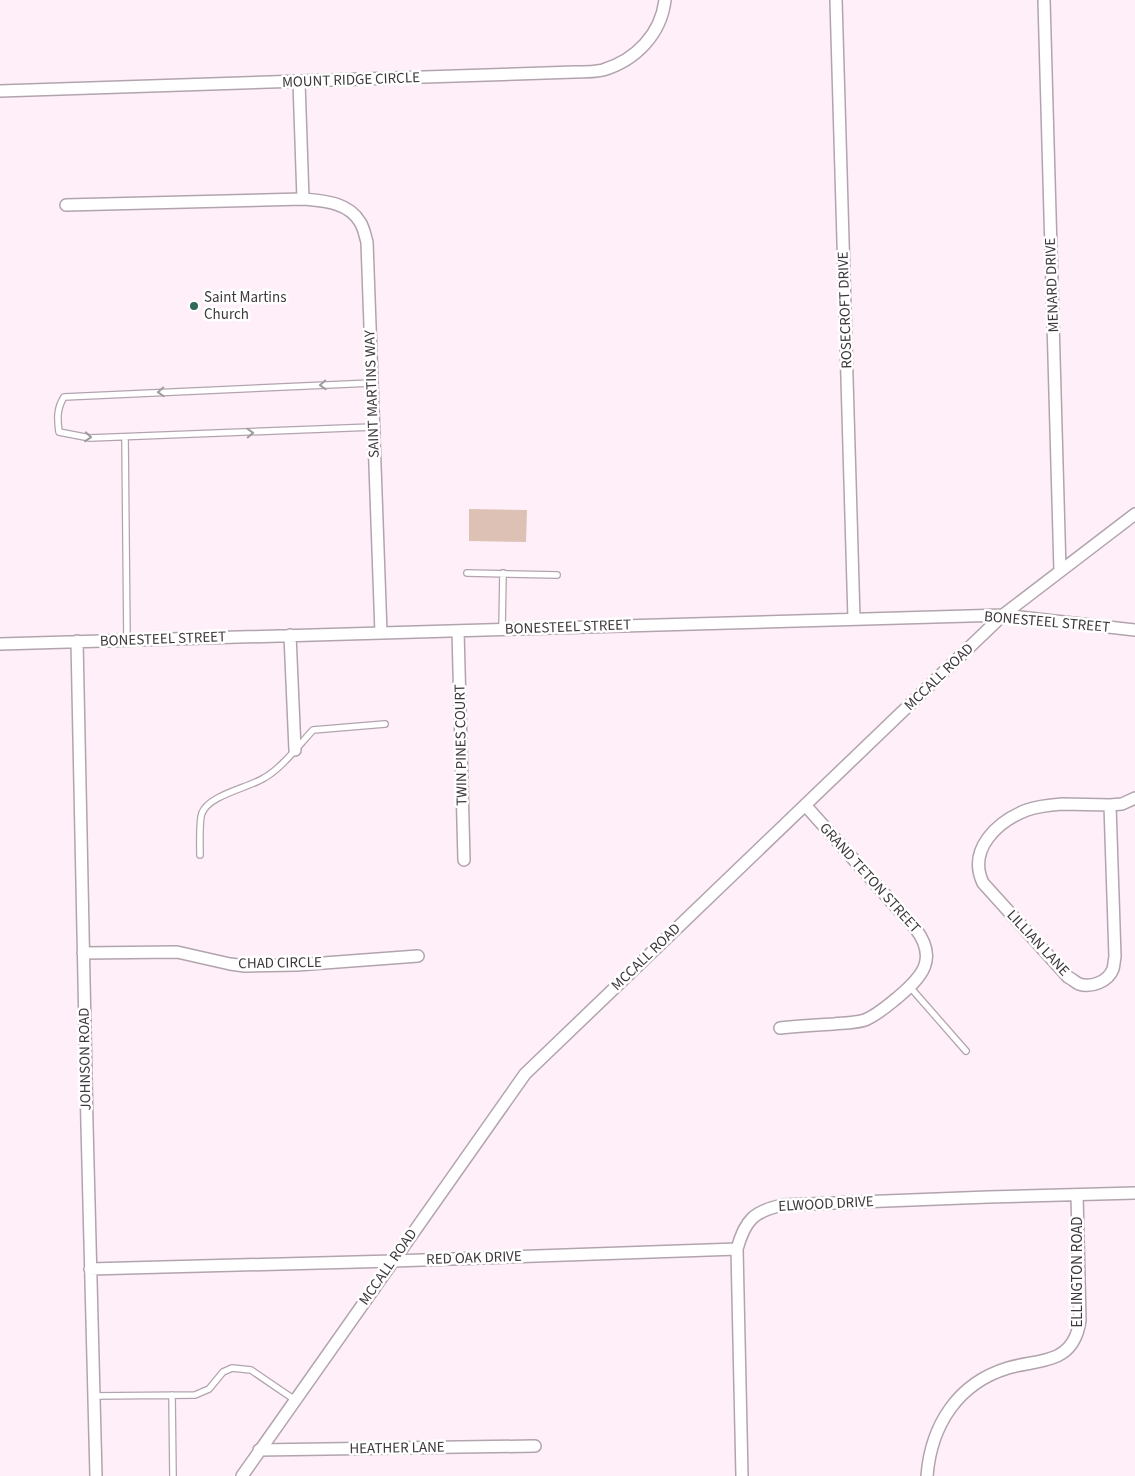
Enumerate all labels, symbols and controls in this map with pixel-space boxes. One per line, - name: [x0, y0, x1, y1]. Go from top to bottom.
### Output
- street label: MOUNT RIDGE CIRCLE: [282, 67, 420, 93]
- street label: MENARD DRIVE: [1040, 237, 1064, 333]
- street label: ROSECROFT DRIVE: [832, 251, 858, 369]
- place label: Saint Martins Church: [204, 287, 286, 325]
- marker: Saint Martins Church: [188, 300, 200, 312]
- street label: SAINT MARTINS WAY: [359, 329, 385, 458]
- one-way arrow: [319, 380, 327, 391]
- one-way arrow: [157, 387, 165, 398]
- one-way arrow: [246, 427, 254, 438]
- one-way arrow: [84, 431, 92, 442]
- street label: BONESTEEL STREET: [983, 606, 1111, 638]
- street label: BONESTEEL STREET: [504, 614, 632, 640]
- street label: BONESTEEL STREET: [99, 626, 227, 652]
- street label: MCCALL ROAD: [900, 639, 978, 715]
- street label: TWIN PINES COURT: [449, 684, 473, 806]
- street label: GRAND TETON STREET: [815, 818, 925, 938]
- street label: LILLIAN LANE: [1002, 905, 1074, 981]
- street label: MCCALL ROAD: [607, 919, 685, 995]
- street label: CHAD CIRCLE: [238, 952, 322, 974]
- street label: JOHNSON ROAD: [74, 1007, 96, 1111]
- street label: ELWOOD DRIVE: [778, 1191, 874, 1217]
- street label: ELLINGTON ROAD: [1067, 1216, 1088, 1328]
- street label: MCCALL ROAD: [354, 1225, 422, 1309]
- street label: RED OAK DRIVE: [426, 1246, 522, 1270]
- street label: HEATHER LANE: [349, 1437, 445, 1459]

